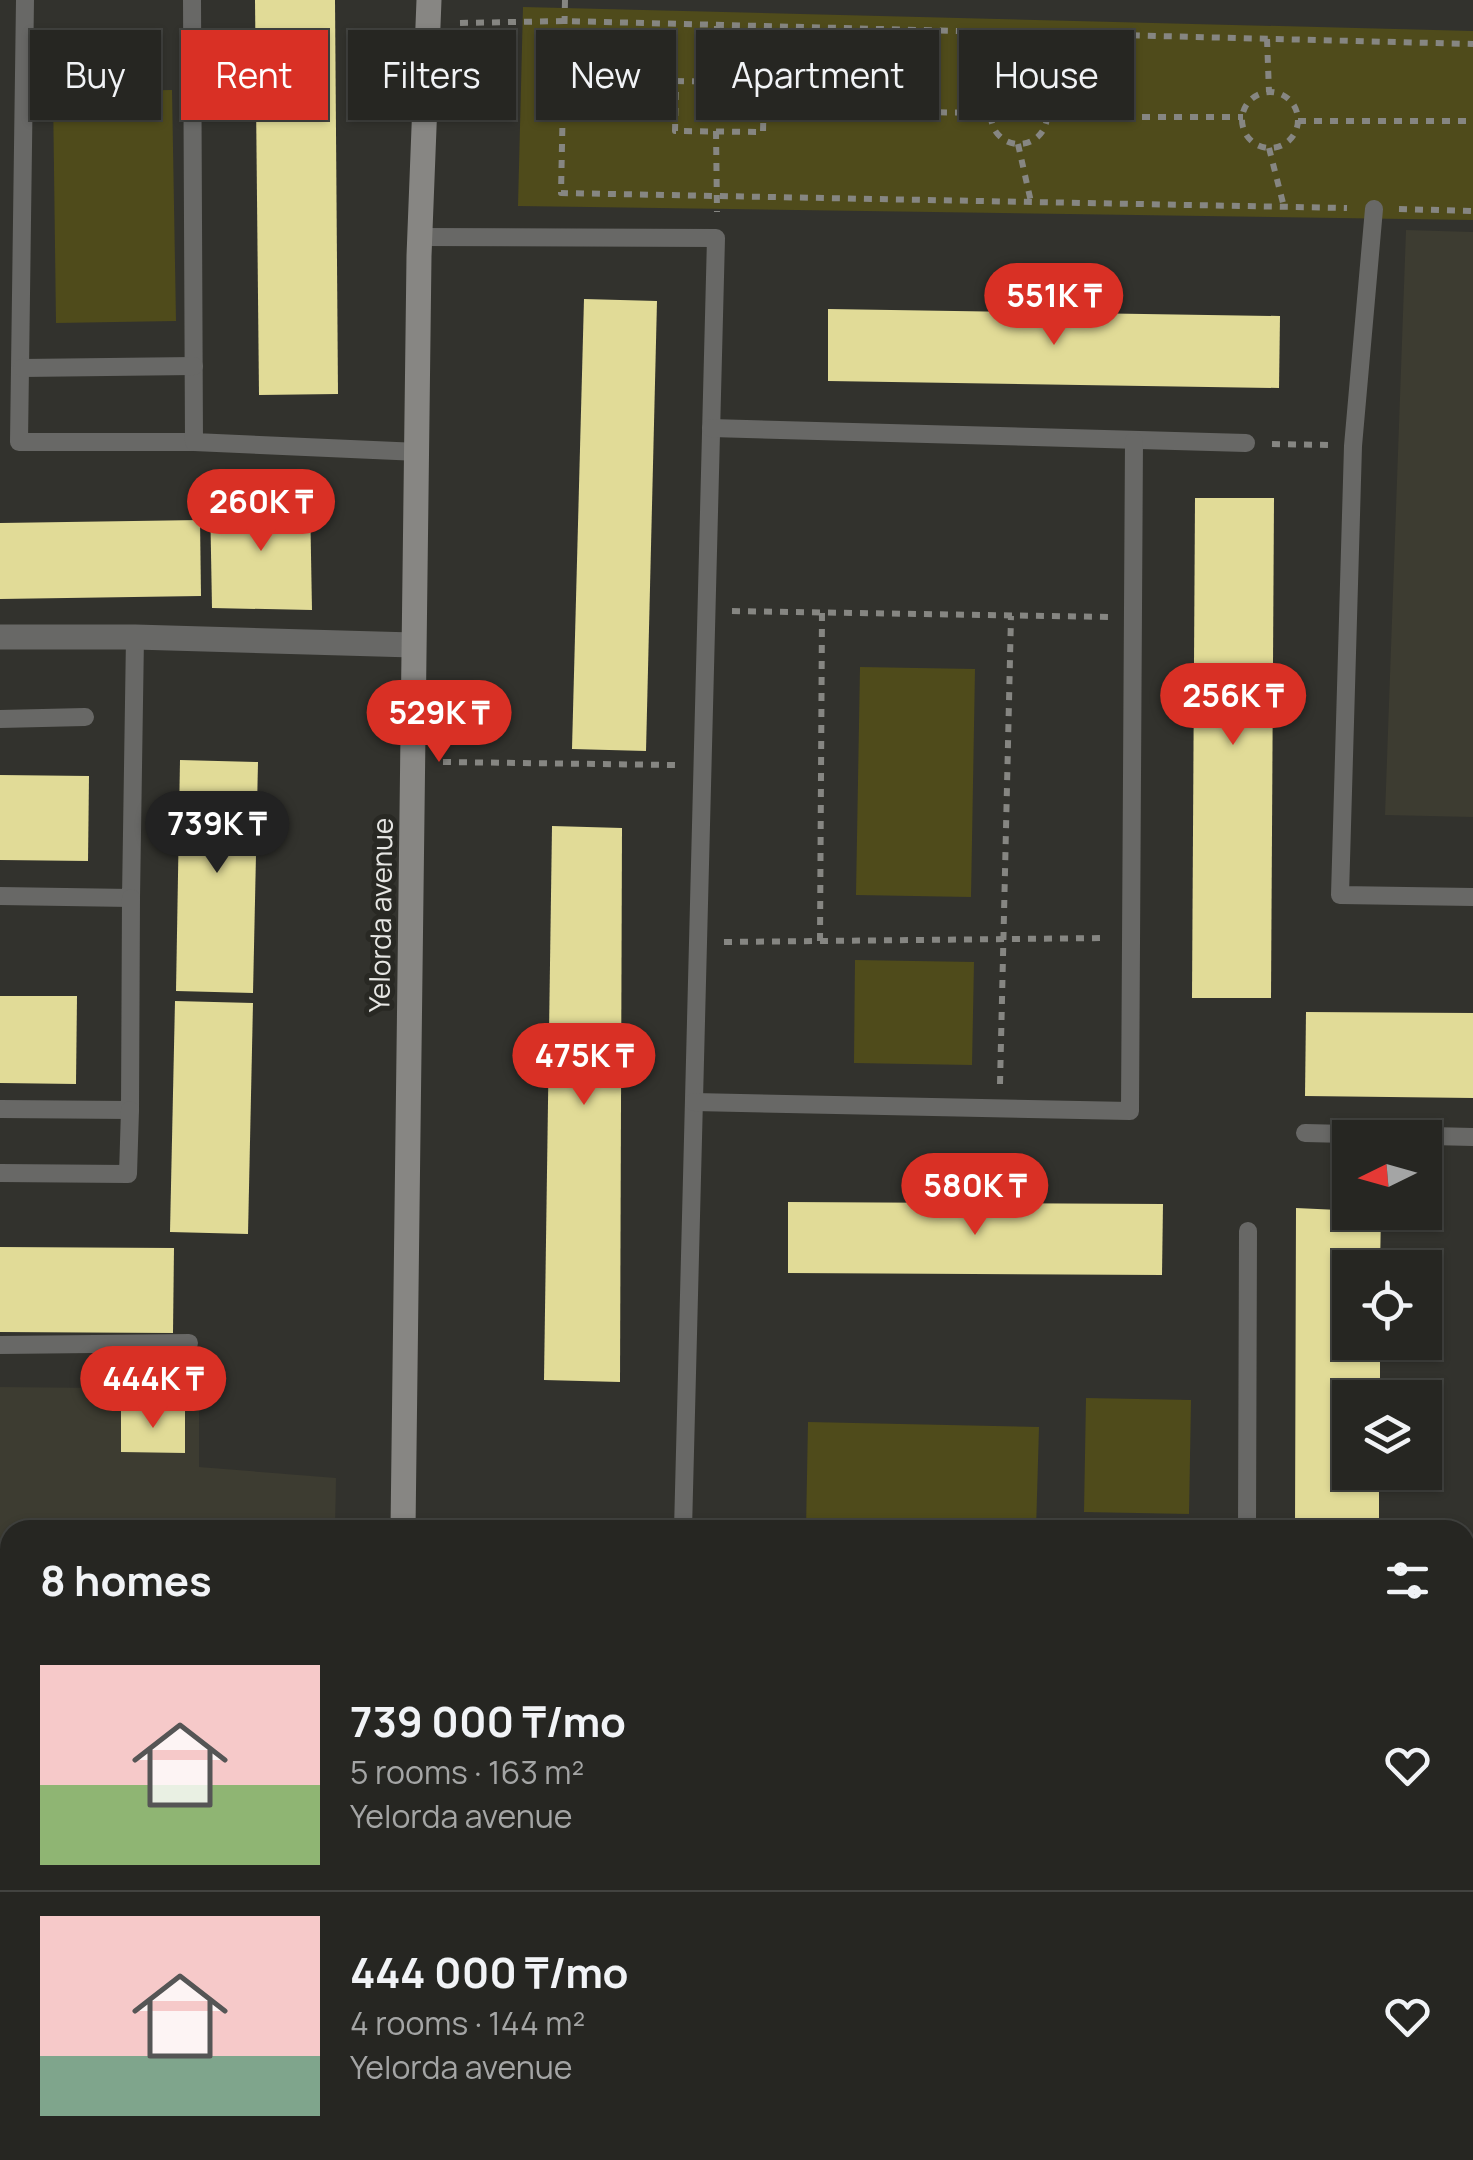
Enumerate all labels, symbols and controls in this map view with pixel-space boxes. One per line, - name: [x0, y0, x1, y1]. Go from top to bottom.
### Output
- chip: Buy: [30, 30, 161, 120]
- chip: Rent: [181, 30, 328, 120]
- chip: Filters: [348, 30, 516, 120]
- chip: New: [536, 30, 676, 120]
- chip: Apartment: [696, 30, 939, 120]
- chip: House: [959, 30, 1134, 120]
- pin: 551K ₸: [973, 263, 1135, 348]
- text: 551K ₸: [1006, 273, 1102, 317]
- pin: 260K ₸: [180, 469, 342, 554]
- text: 260K ₸: [209, 479, 313, 523]
- pin: 256K ₸: [1152, 663, 1314, 748]
- text: 256K ₸: [1182, 673, 1284, 717]
- pin: 529K ₸: [358, 680, 520, 765]
- text: 529K ₸: [389, 690, 489, 734]
- pin: 739K ₸: [136, 791, 298, 876]
- text: 739K ₸: [167, 801, 267, 845]
- street label: Yelorda avenue: [359, 817, 401, 1013]
- pin: 475K ₸: [503, 1023, 665, 1108]
- text: 475K ₸: [534, 1033, 634, 1077]
- north arrow: [1332, 1120, 1442, 1230]
- map controls: [1332, 1120, 1442, 1490]
- pin: 580K ₸: [894, 1153, 1056, 1238]
- text: 580K ₸: [923, 1163, 1027, 1207]
- button: locate: [1332, 1250, 1442, 1360]
- pin: 444K ₸: [72, 1346, 234, 1431]
- text: 444K ₸: [102, 1356, 204, 1400]
- button: layers: [1332, 1380, 1442, 1490]
- text: 8 homes: [40, 1551, 212, 1609]
- icon: filters: [1380, 1553, 1435, 1608]
- text: 739 000 ₸/mo: [350, 1692, 626, 1750]
- icon: home: [120, 1705, 240, 1825]
- icon: heart: [1380, 1738, 1435, 1793]
- text: 5 rooms · 163 m²: [350, 1750, 584, 1794]
- text: Yelorda avenue: [350, 1794, 572, 1838]
- text: 444 000 ₸/mo: [350, 1943, 629, 2001]
- icon: home: [120, 1956, 240, 2076]
- icon: heart: [1380, 1989, 1435, 2044]
- text: 4 rooms · 144 m²: [350, 2001, 585, 2045]
- text: Yelorda avenue: [350, 2045, 572, 2089]

